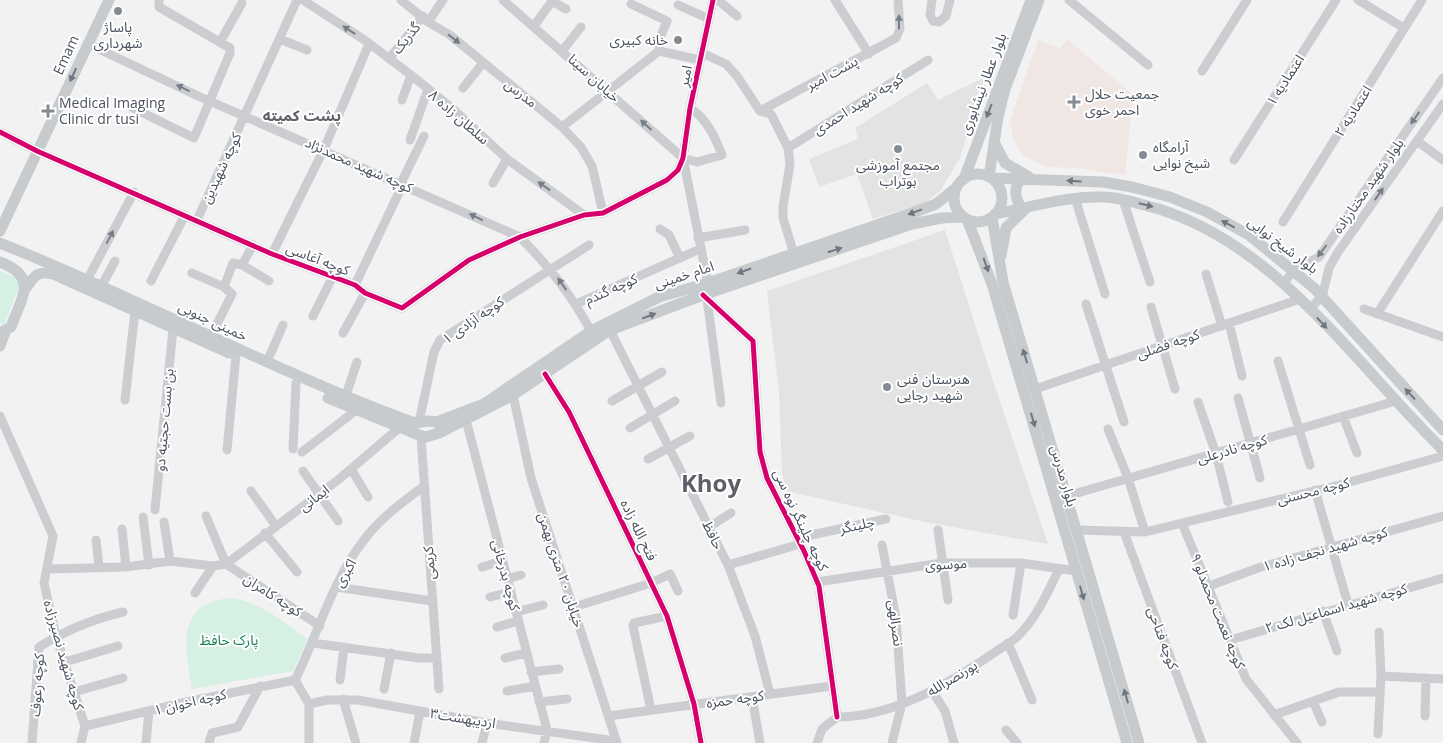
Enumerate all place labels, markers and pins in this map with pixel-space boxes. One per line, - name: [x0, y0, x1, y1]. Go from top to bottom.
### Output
- marker: پاساژ شهرداری: [112, 5, 124, 17]
- place label: پاساژ شهرداری: [94, 17, 143, 52]
- place label: خانه کبیری: [609, 30, 668, 49]
- marker: خانه کبیری: [672, 34, 684, 46]
- place label: جمعیت حلال احمر خوی: [1085, 84, 1159, 119]
- place label: Medical Imaging Clinic dr tusi: [59, 93, 166, 128]
- marker: جمعیت حلال احمر خوی: [1067, 95, 1081, 109]
- marker: Medical Imaging Clinic dr tusi: [41, 104, 55, 118]
- place label: آرامگاه شیخ نوایی: [1153, 137, 1210, 174]
- marker: مجتمع آموزشی بوتراب: [892, 143, 904, 155]
- marker: آرامگاه شیخ نوایی: [1137, 149, 1149, 161]
- place label: مجتمع آموزشی بوتراب: [856, 155, 940, 190]
- place label: هنرستان فنی شهید رجایی: [897, 369, 970, 404]
- marker: هنرستان فنی شهید رجایی: [881, 381, 893, 393]

